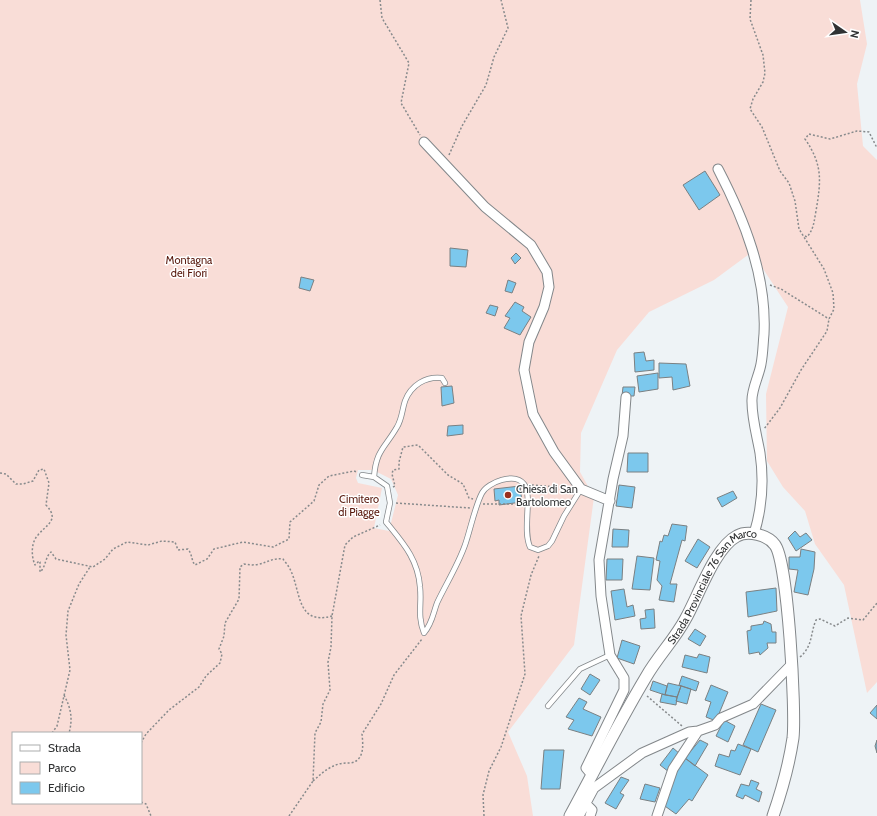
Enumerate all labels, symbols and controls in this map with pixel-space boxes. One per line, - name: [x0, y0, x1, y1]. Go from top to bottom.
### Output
- north arrow: [825, 12, 865, 52]
- text: N: [847, 29, 862, 40]
- park label: Montagna dei Fiori: [166, 253, 213, 280]
- place label: Chiesa di San Bartolomeo: [516, 482, 578, 509]
- marker: Chiesa di San Bartolomeo: [503, 490, 513, 500]
- park label: Cimitero di Piagge: [338, 492, 380, 519]
- street label: Strada Provinciale 76 San Marco: [664, 526, 758, 647]
- legend: [12, 732, 142, 804]
- text: Strada: [48, 740, 81, 755]
- text: Parco: [48, 760, 76, 775]
- text: Edificio: [48, 780, 85, 795]

